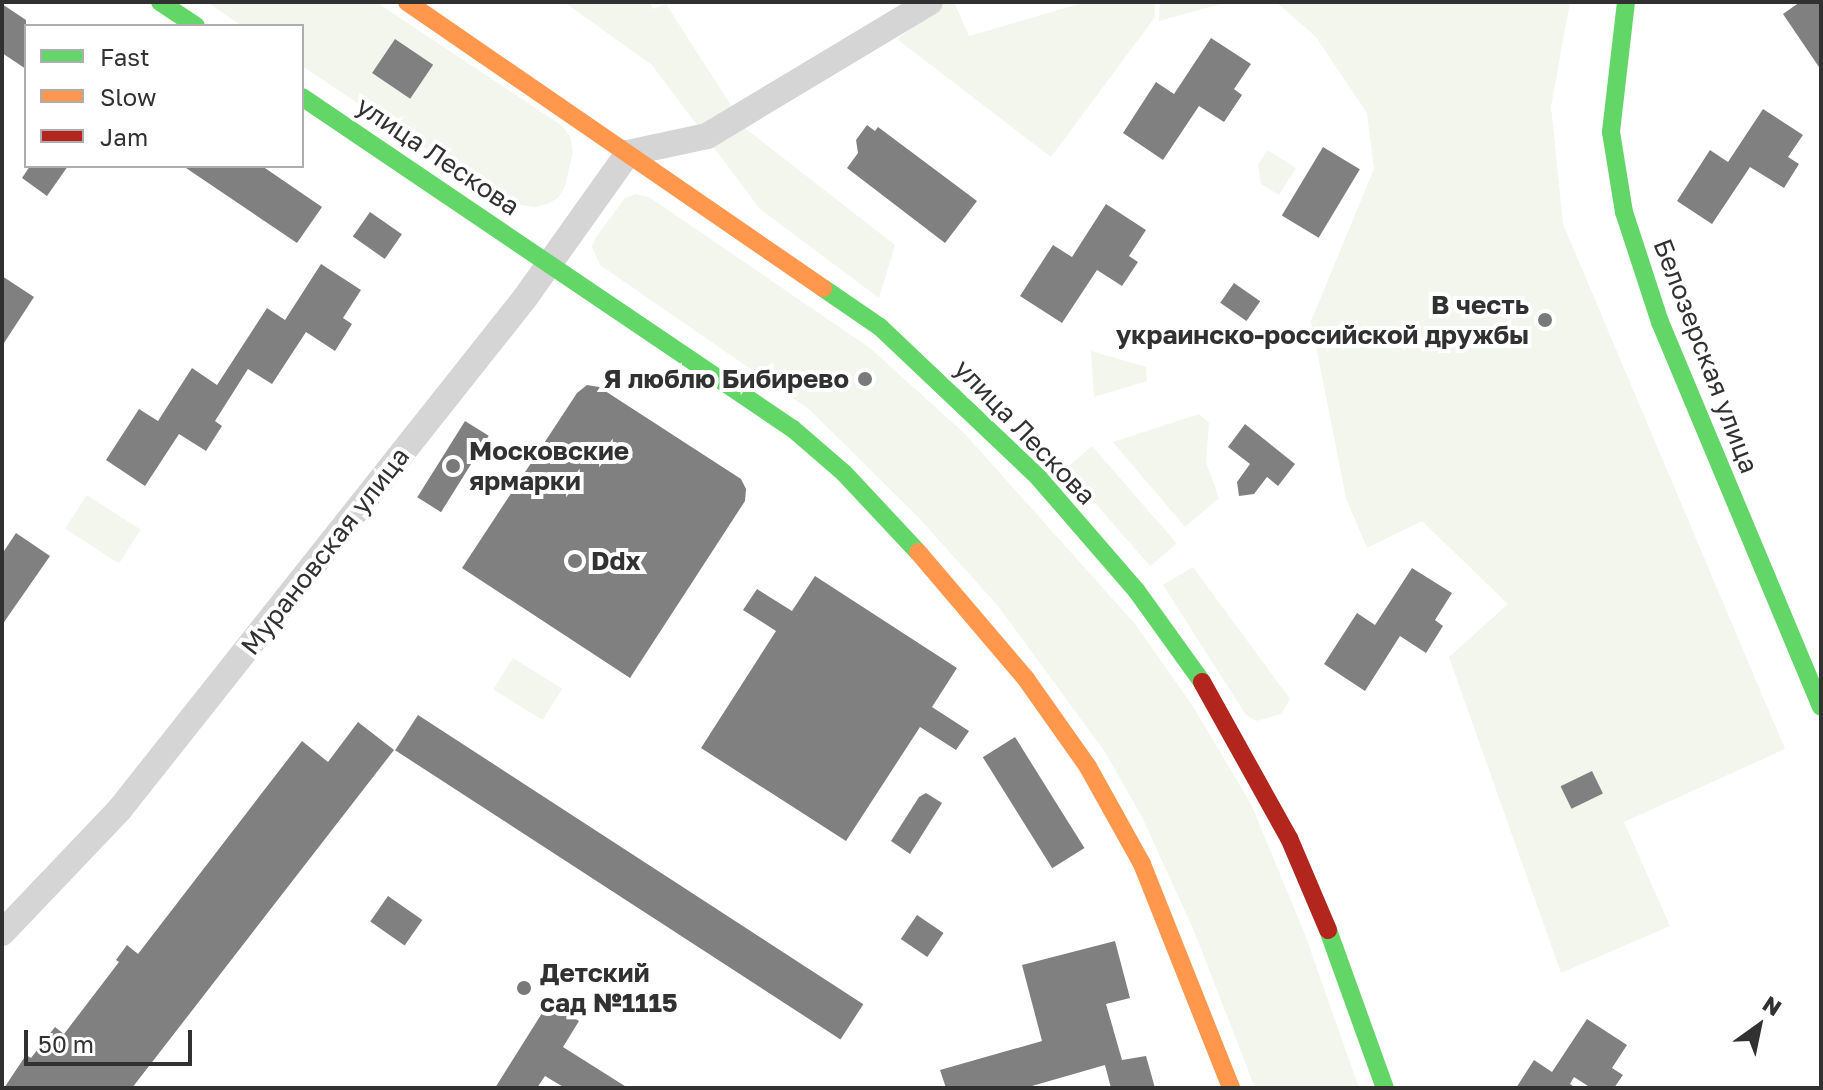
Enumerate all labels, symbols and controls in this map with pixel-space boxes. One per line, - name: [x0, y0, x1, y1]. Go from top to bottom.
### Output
- legend: [24, 24, 304, 168]
- text: Fast: [100, 42, 150, 71]
- text: Slow: [100, 82, 156, 111]
- street label: улица Лескова: [351, 90, 525, 222]
- text: Jam: [100, 122, 148, 151]
- street label: Белозерская улица: [1647, 234, 1765, 478]
- place label: В честь украинско-российской дружбы: [1116, 289, 1529, 350]
- marker: В честь украинско-российской дружбы: [1536, 311, 1554, 329]
- street label: улица Лескова: [948, 353, 1102, 511]
- place label: Я люблю Бибирево: [603, 363, 849, 395]
- marker: Я люблю Бибирево: [856, 370, 874, 388]
- place label: Московские ярмарки: [469, 435, 629, 496]
- street label: Мурановская улица: [234, 441, 416, 661]
- marker: Московские ярмарки: [444, 457, 462, 475]
- place label: Ddx: [591, 545, 641, 577]
- marker: Ddx: [566, 552, 584, 570]
- place label: Детский сад №1115: [540, 957, 678, 1018]
- marker: Детский сад №1115: [515, 979, 533, 997]
- north arrow: [1719, 986, 1799, 1066]
- text: N: [1758, 990, 1787, 1021]
- scale bar: [28, 1014, 196, 1064]
- text: 50 m: [38, 1029, 94, 1058]

